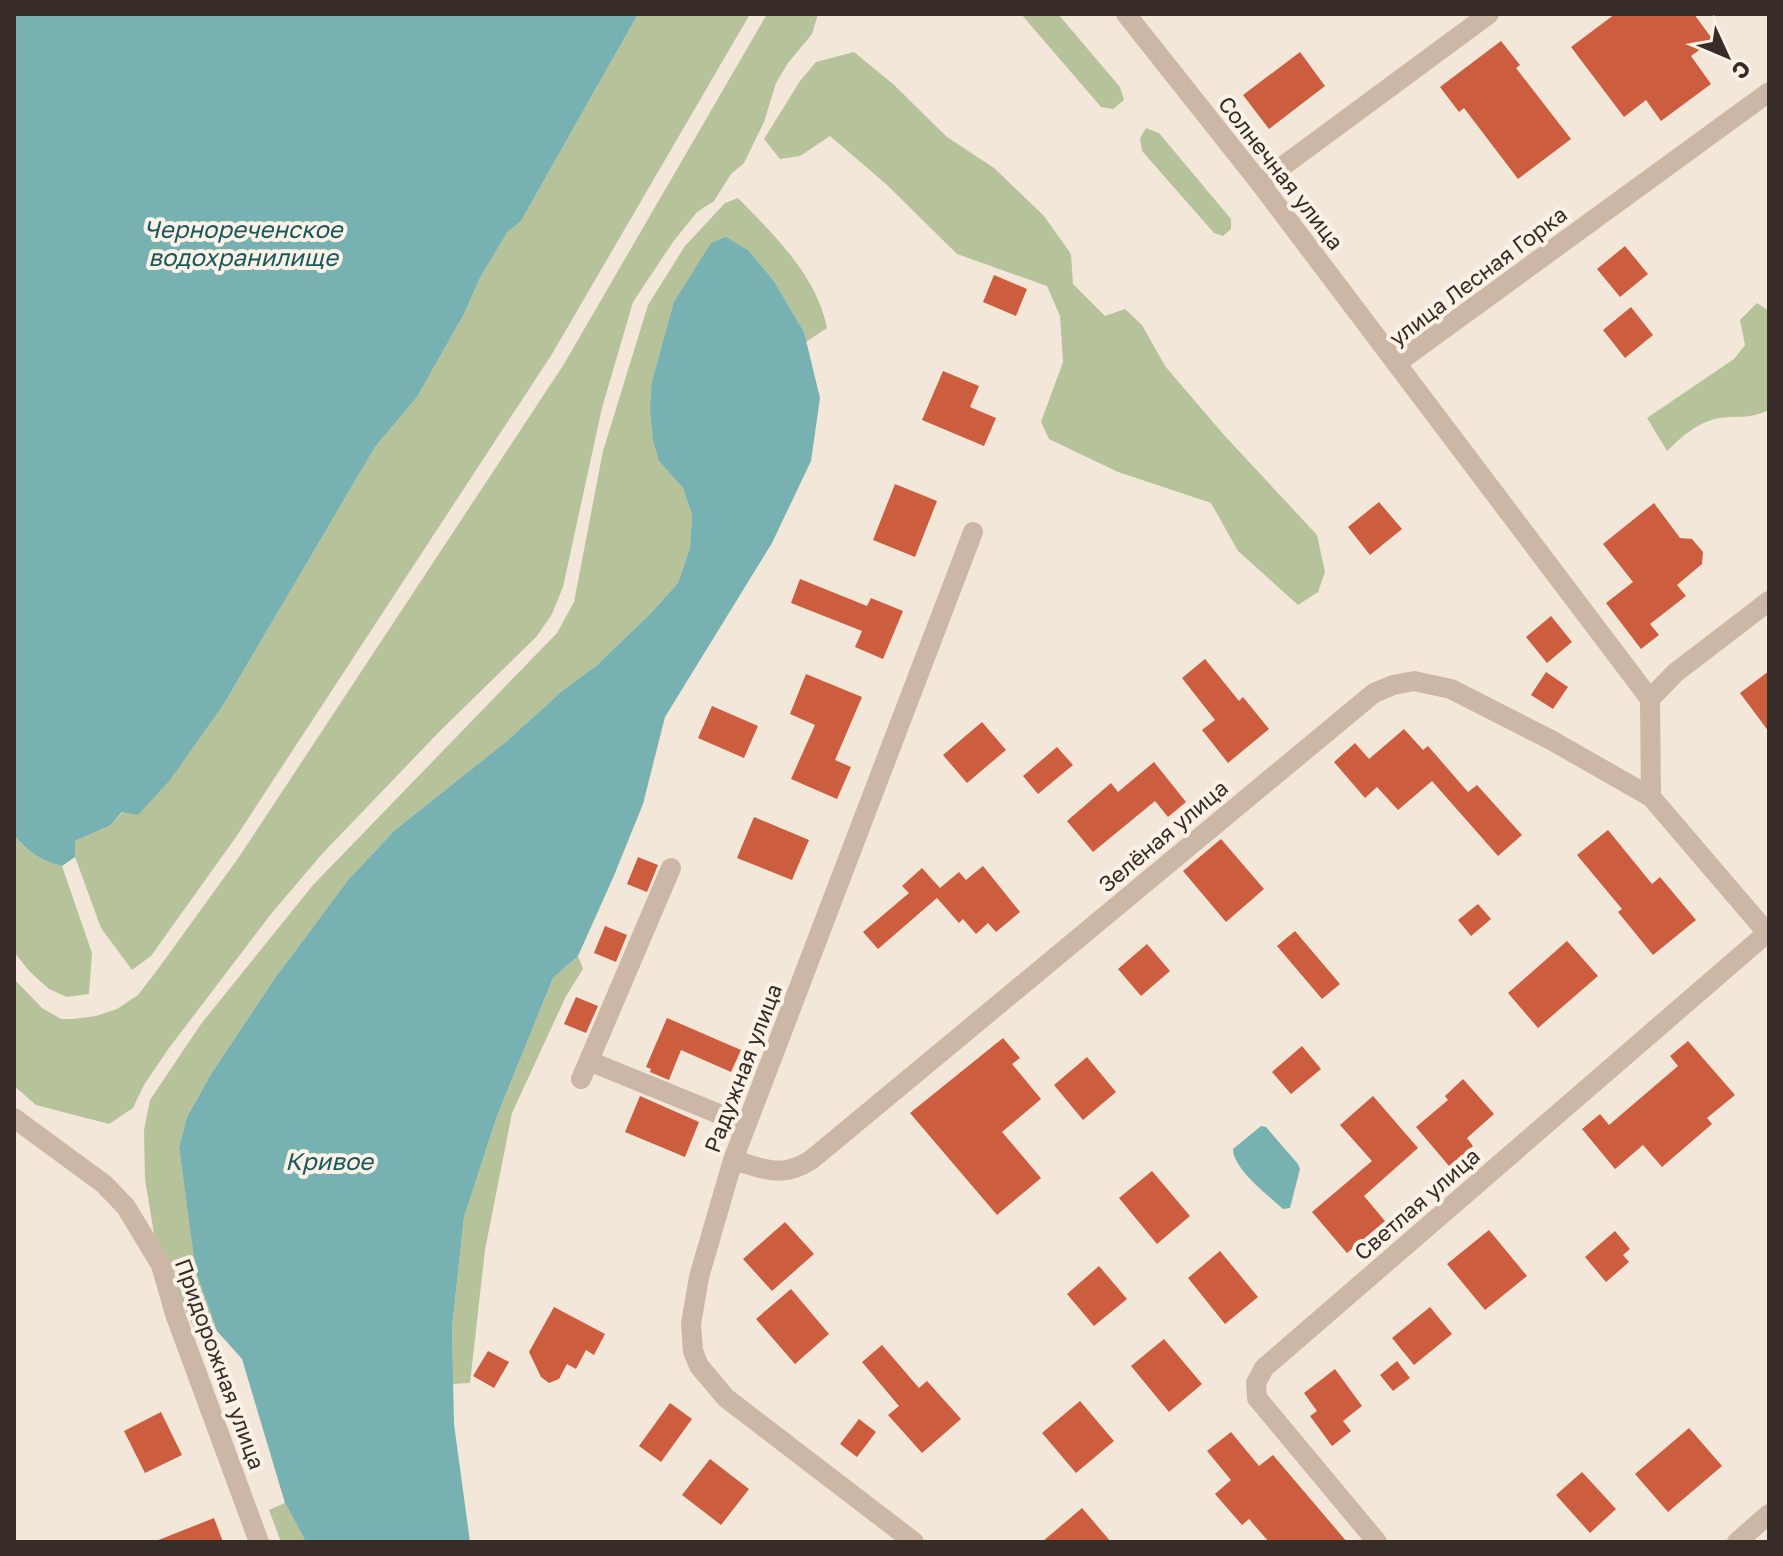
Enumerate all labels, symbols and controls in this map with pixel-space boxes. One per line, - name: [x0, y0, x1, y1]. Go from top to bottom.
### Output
- north arrow: [1687, 16, 1767, 96]
- text: С: [1727, 55, 1757, 85]
- street label: Солнечная улица: [1213, 90, 1350, 255]
- street label: улица Лесная Горка: [1383, 200, 1572, 351]
- water label: Чернореченское водохранилище: [143, 214, 345, 271]
- street label: Зелёная улица: [1092, 774, 1233, 898]
- street label: Радужная улица: [698, 980, 787, 1156]
- street label: Светлая улица: [1348, 1142, 1485, 1266]
- water label: Кривое: [285, 1146, 375, 1175]
- street label: Придорожная улица: [170, 1255, 271, 1473]

